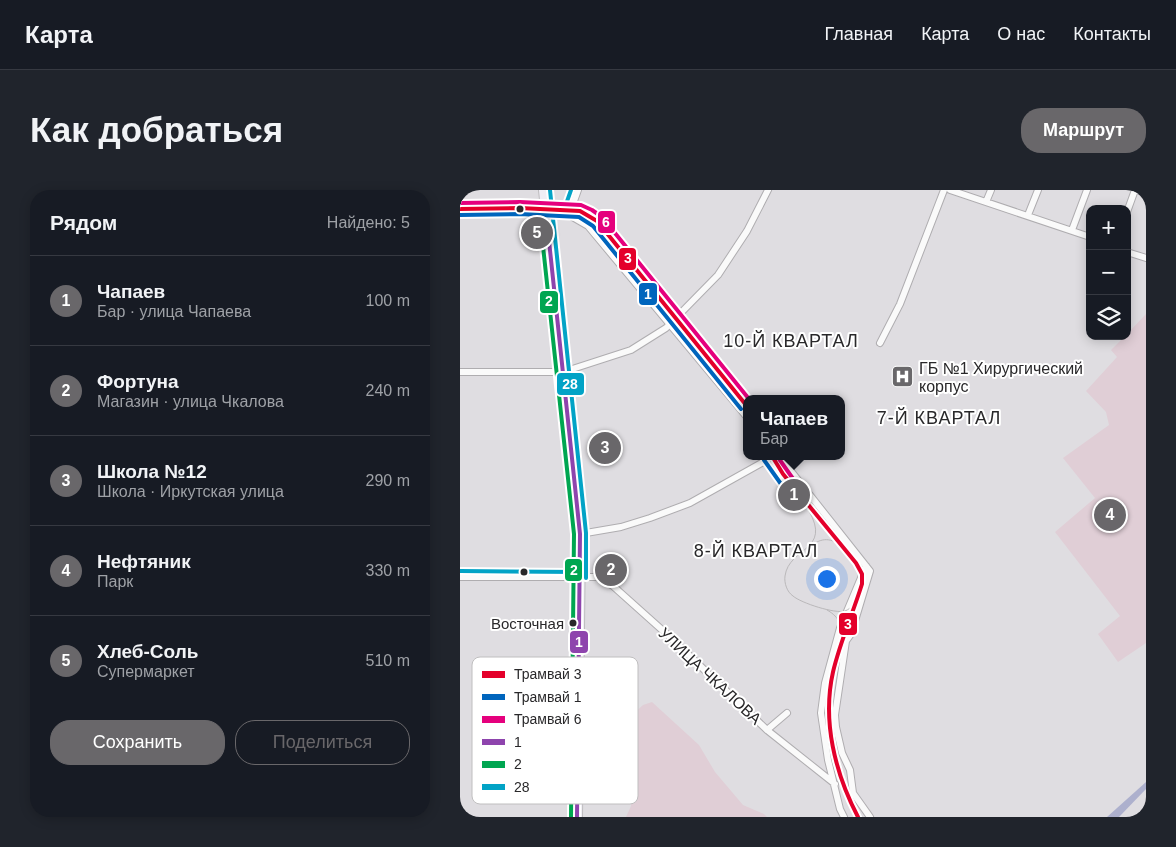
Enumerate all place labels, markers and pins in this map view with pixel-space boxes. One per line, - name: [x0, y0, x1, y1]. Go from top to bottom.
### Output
- unlabelled marker: [515, 204, 525, 214]
- pin: 5: [521, 214, 553, 252]
- place label: ГБ №1 Хирургический корпус: [919, 360, 1083, 395]
- hospital icon: ГБ №1 Хирургический корпус: [891, 365, 915, 389]
- pin: 3: [589, 429, 621, 467]
- pin: 1: [778, 476, 810, 514]
- pin: 4: [1094, 496, 1126, 534]
- pin: 2: [595, 551, 627, 589]
- unlabelled marker: [519, 567, 529, 577]
- place label: Восточная: [491, 615, 564, 632]
- marker: Восточная: [568, 618, 578, 628]

